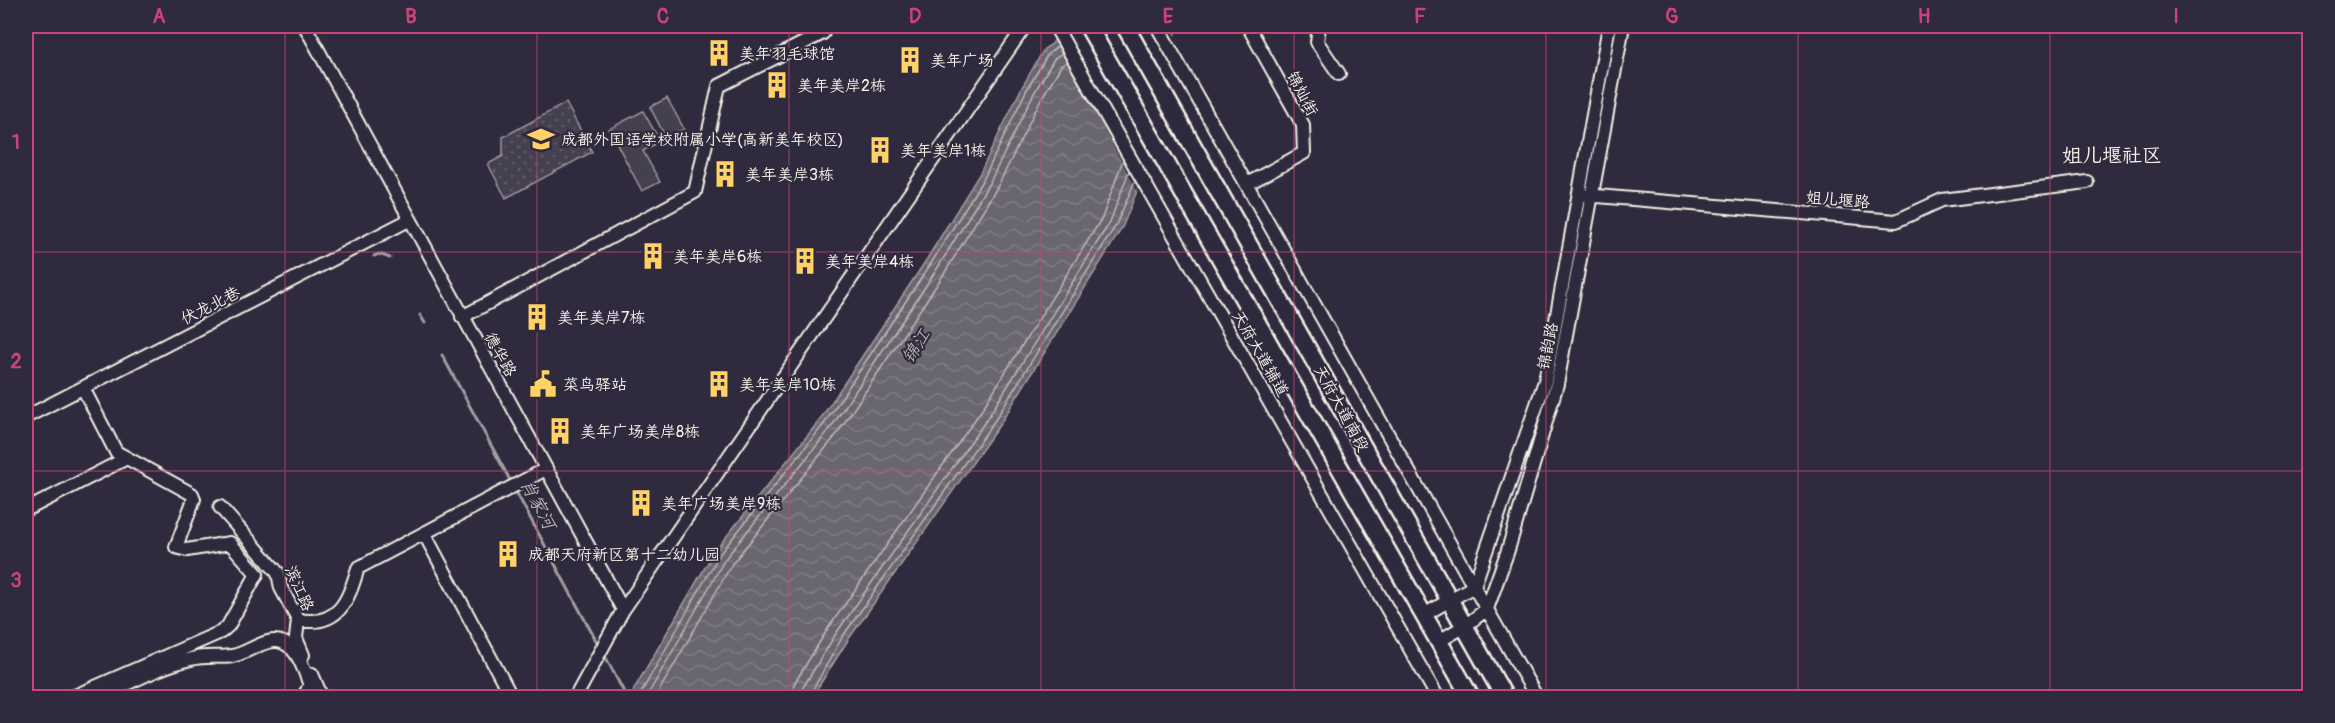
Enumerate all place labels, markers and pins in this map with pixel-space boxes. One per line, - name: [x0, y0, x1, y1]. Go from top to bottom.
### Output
- building icon: 美年羽毛球馆: [704, 38, 734, 68]
- place label: 美年羽毛球馆: [739, 44, 835, 64]
- building icon: 美年广场: [895, 45, 925, 75]
- place label: 美年广场: [930, 51, 994, 71]
- building icon: 美年美岸2栋: [762, 70, 792, 100]
- place label: 美年美岸2栋: [797, 76, 886, 96]
- school or university icon: 成都外国语学校附属小学(高新美年校区): [526, 124, 556, 154]
- place label: 成都外国语学校附属小学(高新美年校区): [561, 130, 844, 150]
- building icon: 美年美岸1栋: [865, 135, 895, 165]
- place label: 美年美岸1栋: [900, 141, 986, 161]
- building icon: 美年美岸3栋: [710, 159, 740, 189]
- place label: 美年美岸3栋: [745, 165, 834, 185]
- building icon: 美年美岸6栋: [638, 241, 668, 271]
- building icon: 美年美岸4栋: [790, 246, 820, 276]
- place label: 美年美岸6栋: [673, 247, 762, 267]
- place label: 美年美岸4栋: [825, 252, 914, 272]
- building icon: 美年美岸7栋: [522, 302, 552, 332]
- place label: 美年美岸7栋: [557, 308, 645, 328]
- public building icon: 菜鸟驿站: [528, 369, 558, 399]
- building icon: 美年美岸10栋: [704, 369, 734, 399]
- place label: 菜鸟驿站: [563, 375, 627, 395]
- place label: 美年美岸10栋: [739, 375, 836, 395]
- building icon: 美年广场美岸8栋: [545, 416, 575, 446]
- place label: 美年广场美岸8栋: [580, 422, 700, 442]
- building icon: 美年广场美岸9栋: [626, 488, 656, 518]
- place label: 美年广场美岸9栋: [661, 494, 781, 514]
- building icon: 成都天府新区第十二幼儿园: [493, 539, 523, 569]
- place label: 成都天府新区第十二幼儿园: [528, 545, 720, 565]

